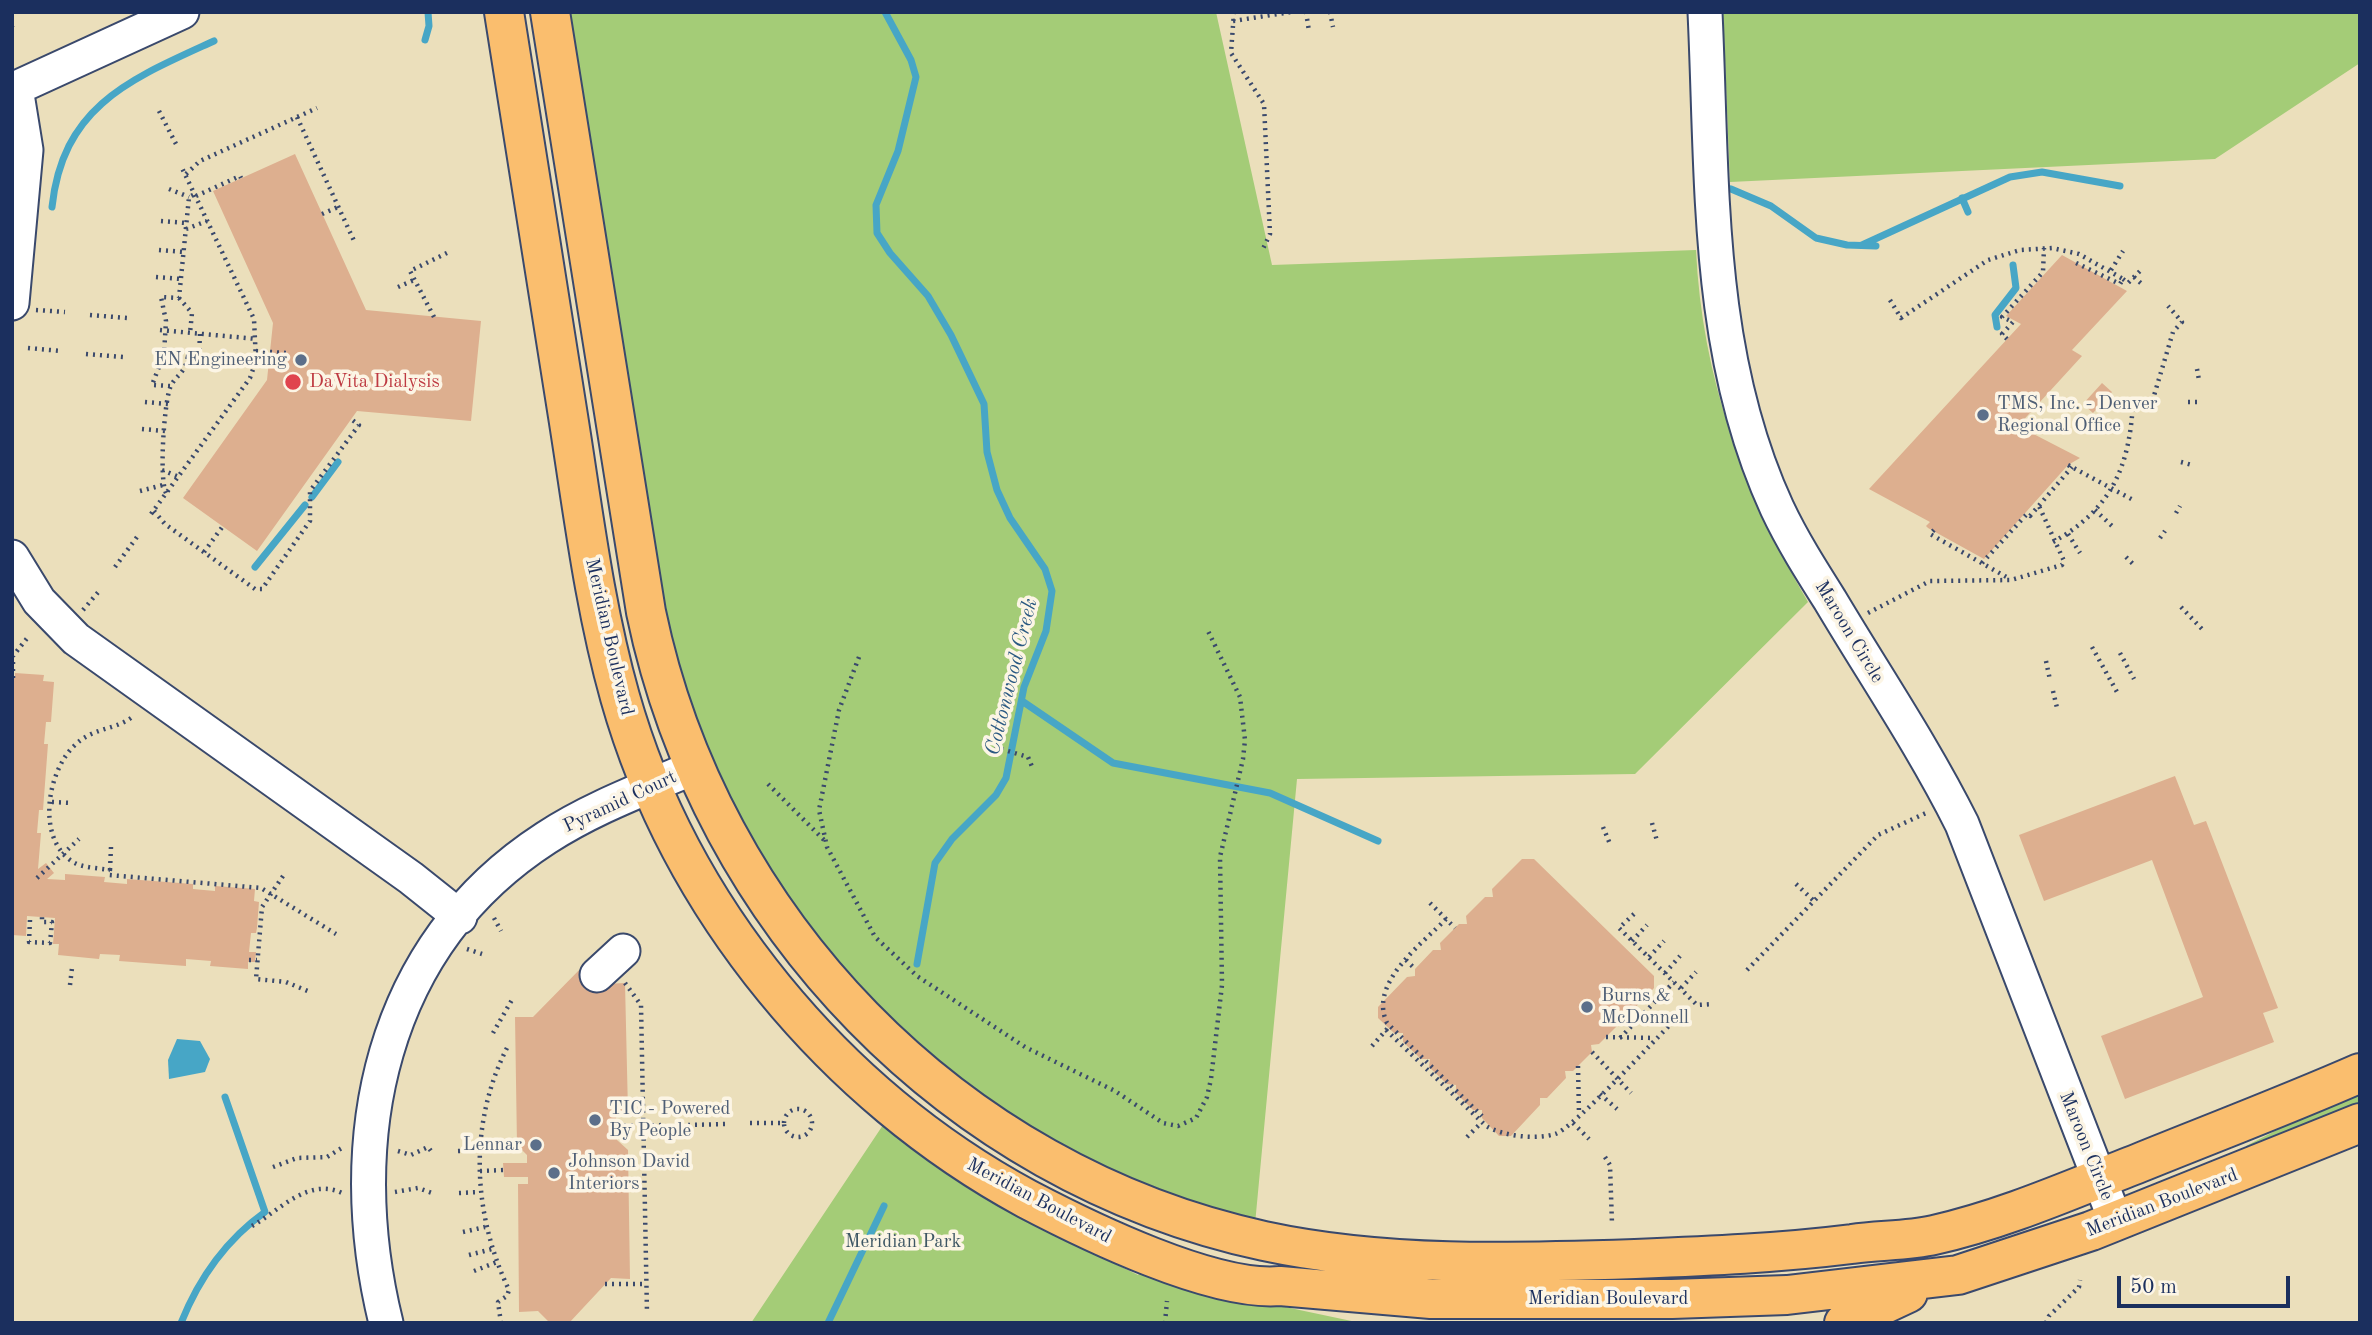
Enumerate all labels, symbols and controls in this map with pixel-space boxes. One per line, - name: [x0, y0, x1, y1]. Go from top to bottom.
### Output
- place label: EN Engineering: [154, 349, 287, 371]
- marker: EN Engineering: [293, 352, 309, 368]
- place label: DaVita Dialysis: [309, 371, 440, 393]
- marker: DaVita Dialysis: [283, 372, 303, 392]
- place label: TMS, Inc. - Denver Regional Office: [1997, 393, 2157, 437]
- marker: TMS, Inc. - Denver Regional Office: [1975, 407, 1991, 423]
- street label: Meridian Boulevard: [580, 556, 638, 718]
- street label: Maroon Circle: [1810, 577, 1888, 687]
- water label: Cottonwood Creek: [980, 596, 1044, 758]
- street label: Pyramid Court: [560, 766, 680, 838]
- place label: Burns & McDonnell: [1601, 985, 1689, 1029]
- marker: Burns & McDonnell: [1579, 999, 1595, 1015]
- street label: Maroon Circle: [2054, 1088, 2118, 1204]
- place label: TIC - Powered By People: [609, 1098, 731, 1142]
- marker: TIC - Powered By People: [587, 1112, 603, 1128]
- place label: Lennar: [463, 1134, 522, 1156]
- marker: Lennar: [528, 1137, 544, 1153]
- place label: Johnson David Interiors: [568, 1151, 690, 1195]
- street label: Meridian Boulevard: [963, 1153, 1115, 1249]
- street label: Meridian Boulevard: [2083, 1164, 2241, 1242]
- marker: Johnson David Interiors: [546, 1165, 562, 1181]
- park label: Meridian Park: [845, 1231, 961, 1253]
- scale bar: [2120, 1262, 2293, 1306]
- text: 50 m: [2130, 1277, 2177, 1298]
- street label: Meridian Boulevard: [1528, 1288, 1688, 1310]

